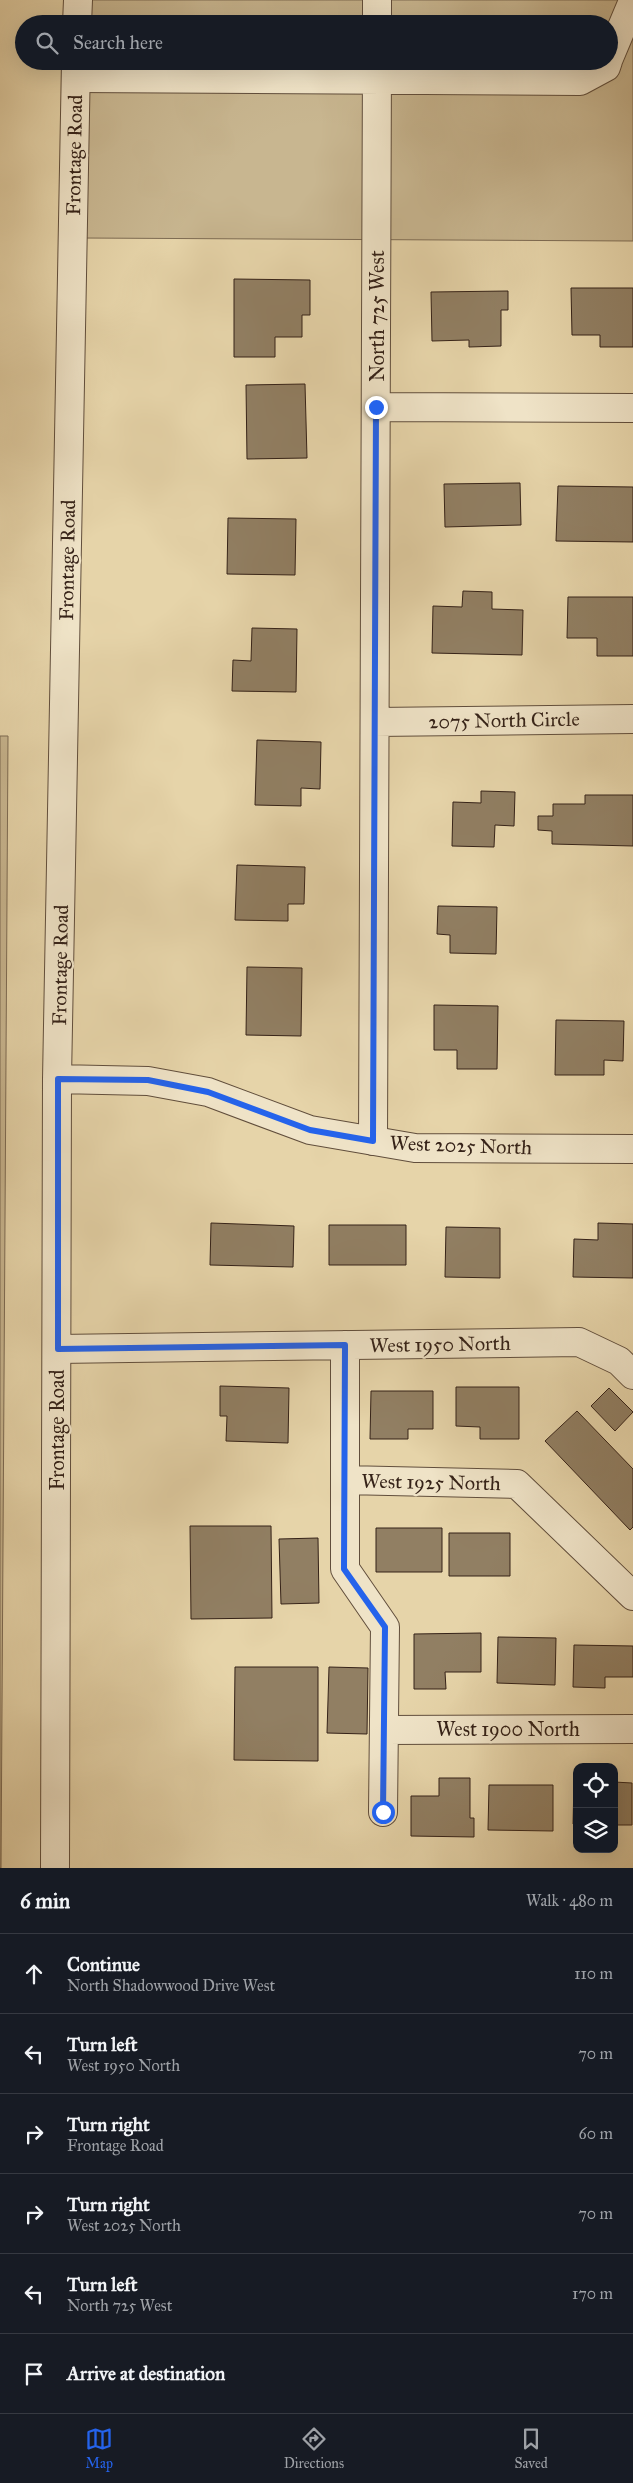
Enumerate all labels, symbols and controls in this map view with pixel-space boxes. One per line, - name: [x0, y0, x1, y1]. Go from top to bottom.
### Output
- search box: [15, 15, 618, 70]
- icon: search: [33, 29, 61, 57]
- text: Search here: [73, 31, 163, 54]
- street label: Frontage Road: [61, 94, 88, 216]
- street label: North 725 West: [365, 250, 389, 382]
- route end: [365, 396, 388, 419]
- street label: Frontage Road: [54, 499, 81, 621]
- street label: 2075 North Circle: [428, 707, 580, 733]
- street label: Frontage Road: [47, 904, 74, 1026]
- street label: West 2025 North: [389, 1131, 533, 1159]
- street label: West 1950 North: [369, 1331, 511, 1357]
- street label: Frontage Road: [45, 1369, 70, 1491]
- street label: West 1925 North: [361, 1469, 501, 1495]
- street label: West 1900 North: [436, 1717, 580, 1741]
- map controls: [573, 1763, 618, 1853]
- button: locate: [573, 1763, 618, 1808]
- route start: [372, 1801, 395, 1824]
- button: layers: [573, 1808, 618, 1853]
- text: 6 min: [20, 1888, 70, 1914]
- text: Walk · 480 m: [526, 1891, 613, 1910]
- text: Continue: [67, 1953, 140, 1976]
- icon: ahead: [20, 1960, 48, 1988]
- text: 110 m: [574, 1964, 613, 1983]
- text: North Shadowwood Drive West: [67, 1976, 275, 1995]
- text: Turn left: [67, 2033, 137, 2056]
- icon: left: [20, 2040, 48, 2068]
- text: 70 m: [578, 2044, 613, 2063]
- text: West 1950 North: [67, 2056, 180, 2075]
- text: Turn right: [67, 2113, 150, 2136]
- icon: right: [20, 2120, 48, 2148]
- text: 60 m: [579, 2124, 613, 2143]
- text: Frontage Road: [67, 2136, 164, 2155]
- text: Turn right: [67, 2193, 150, 2216]
- icon: right: [20, 2200, 48, 2228]
- text: 70 m: [578, 2204, 613, 2223]
- text: West 2025 North: [67, 2216, 181, 2235]
- text: Turn left: [67, 2273, 137, 2296]
- icon: left: [20, 2280, 48, 2308]
- text: 170 m: [572, 2284, 613, 2303]
- text: North 725 West: [67, 2296, 172, 2315]
- icon: arrive: [20, 2360, 48, 2388]
- text: Arrive at destination: [67, 2362, 225, 2385]
- tab: Map: [85, 2425, 113, 2472]
- tab: Directions: [284, 2425, 344, 2472]
- tab: Saved: [515, 2425, 548, 2472]

